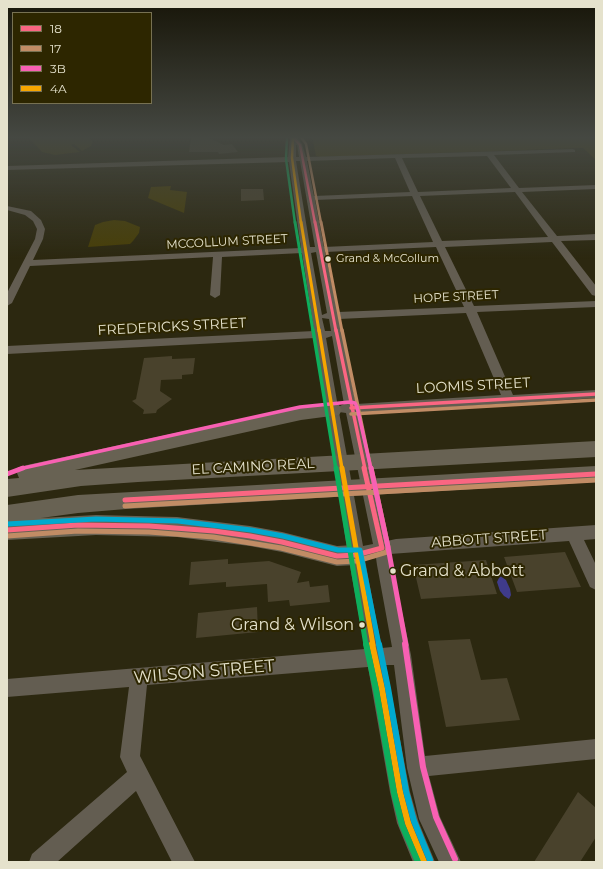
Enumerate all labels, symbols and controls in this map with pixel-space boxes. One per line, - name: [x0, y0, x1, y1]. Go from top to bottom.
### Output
- legend: [12, 12, 152, 104]
- text: 18: [50, 21, 62, 36]
- text: 17: [50, 41, 61, 56]
- text: 3B: [50, 61, 66, 76]
- text: 4A: [50, 81, 67, 96]
- street label: MCCOLLUM STREET: [166, 232, 288, 252]
- place label: Grand & McCollum: [336, 252, 439, 266]
- marker: Grand & McCollum: [323, 254, 333, 264]
- street label: HOPE STREET: [413, 288, 499, 306]
- street label: FREDERICKS STREET: [97, 315, 247, 339]
- street label: LOOMIS STREET: [415, 375, 531, 397]
- street label: EL CAMINO REAL: [191, 455, 315, 479]
- street label: ABBOTT STREET: [431, 527, 547, 551]
- place label: Grand & Abbott: [400, 561, 524, 581]
- marker: Grand & Abbott: [388, 566, 398, 576]
- place label: Grand & Wilson: [231, 615, 354, 635]
- marker: Grand & Wilson: [357, 620, 367, 630]
- street label: WILSON STREET: [133, 656, 275, 688]

